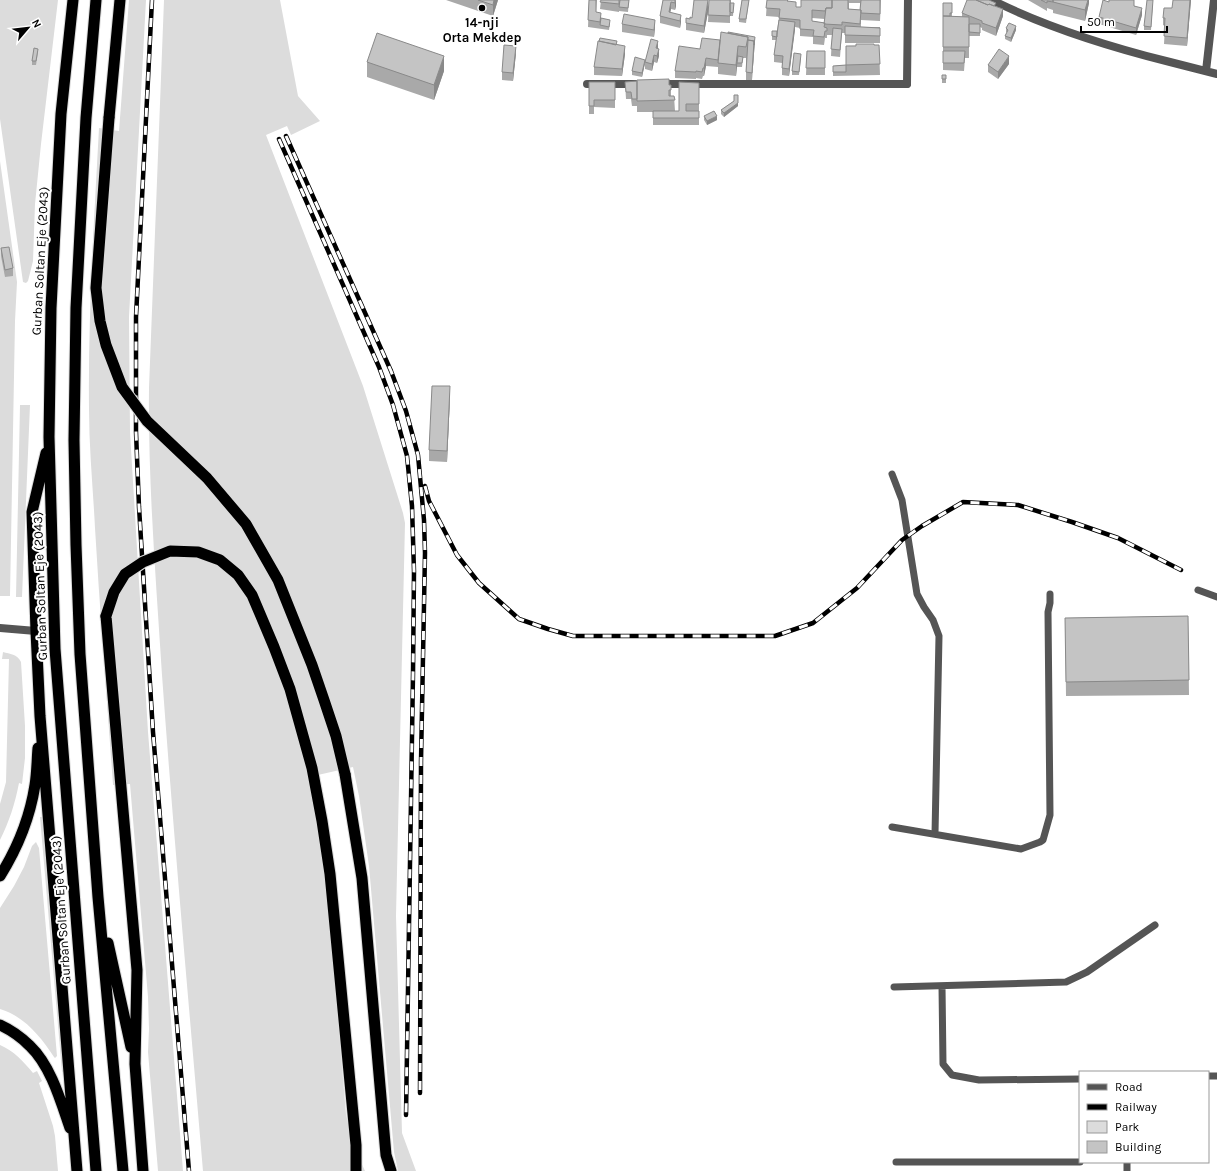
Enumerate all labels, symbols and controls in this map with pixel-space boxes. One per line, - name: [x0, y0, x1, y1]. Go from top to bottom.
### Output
- marker: 14-nji Orta Mekdep: [477, 3, 487, 13]
- north arrow: [8, 8, 48, 48]
- scale bar: [1081, 8, 1167, 34]
- place label: 14-nji Orta Mekdep: [443, 15, 521, 45]
- text: 50 m: [1087, 15, 1115, 29]
- text: N: [29, 17, 44, 30]
- street label: Gurban Soltan Eje (2043): [29, 186, 51, 336]
- street label: Gurban Soltan Eje (2043): [30, 511, 50, 661]
- street label: Gurban Soltan Eje (2043): [48, 835, 74, 985]
- legend: [1079, 1071, 1209, 1163]
- text: Road: [1115, 1080, 1143, 1094]
- text: Railway: [1115, 1100, 1157, 1114]
- text: Park: [1115, 1120, 1140, 1134]
- text: Building: [1115, 1140, 1162, 1154]

